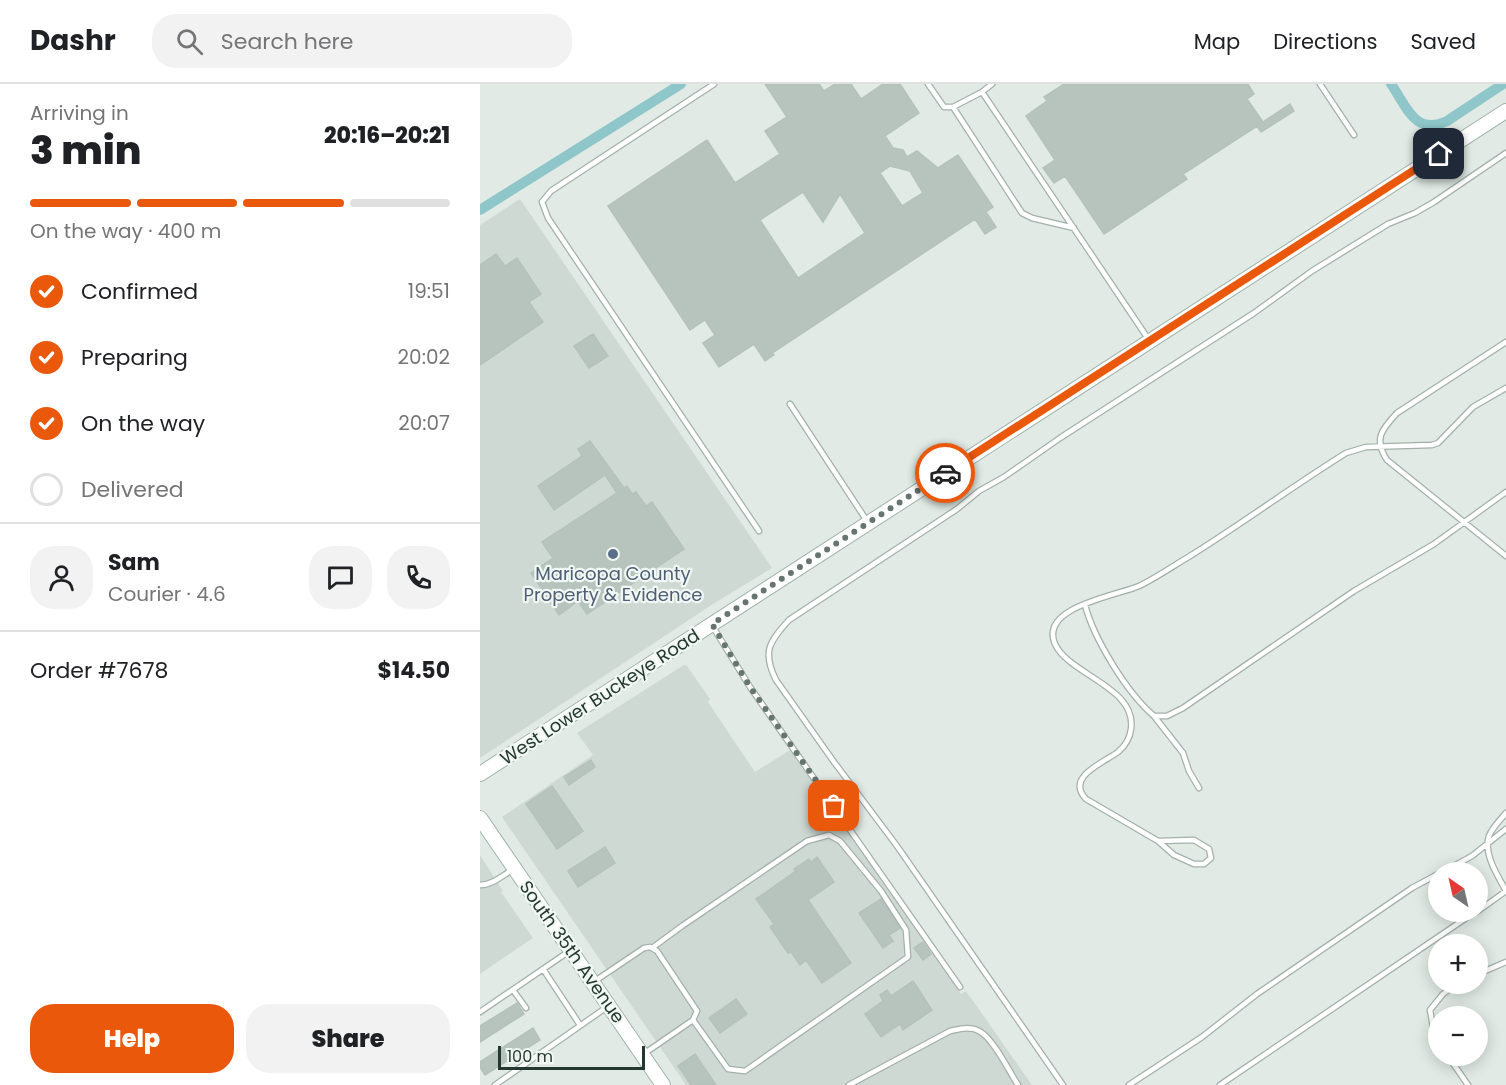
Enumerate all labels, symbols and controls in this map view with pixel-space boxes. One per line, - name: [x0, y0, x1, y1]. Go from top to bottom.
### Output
- search box: [152, 14, 572, 68]
- text: Dashr: [30, 21, 116, 60]
- icon: search: [173, 25, 206, 58]
- text: Search here: [221, 26, 353, 57]
- text: Map: [1194, 27, 1240, 56]
- text: Directions: [1273, 27, 1377, 56]
- text: Saved: [1410, 27, 1476, 56]
- text: Arriving in: [30, 99, 129, 127]
- text: 20:16–20:21: [324, 120, 450, 151]
- text: 3 min: [30, 123, 142, 178]
- pin: [1413, 128, 1464, 179]
- icon: home: [1422, 137, 1455, 170]
- text: On the way · 400 m: [30, 217, 221, 245]
- icon: check: [30, 275, 63, 308]
- text: Confirmed: [81, 276, 198, 307]
- text: 19:51: [408, 277, 450, 305]
- icon: check: [30, 341, 63, 374]
- text: Preparing: [81, 342, 188, 373]
- text: 20:02: [398, 343, 450, 371]
- icon: check: [30, 407, 63, 440]
- text: On the way: [81, 408, 205, 439]
- text: 20:07: [398, 409, 450, 437]
- courier: [915, 443, 975, 503]
- icon: car: [929, 457, 962, 490]
- text: Delivered: [81, 474, 184, 505]
- button: person: [30, 546, 93, 609]
- button: chat: [309, 546, 372, 609]
- button: phone: [387, 546, 450, 609]
- text: Sam: [108, 547, 160, 578]
- marker: Maricopa County Property & Evidence: [606, 547, 620, 561]
- place label: Maricopa County Property & Evidence: [524, 561, 703, 607]
- text: Courier · 4.6: [108, 580, 226, 608]
- street label: West Lower Buckeye Road: [495, 623, 704, 771]
- text: Order #7678: [30, 655, 168, 686]
- text: $14.50: [378, 655, 450, 686]
- pin: [808, 780, 859, 831]
- icon: bag: [817, 789, 850, 822]
- north arrow: [1428, 862, 1488, 922]
- map controls: [1428, 862, 1488, 1066]
- street label: South 35th Avenue: [514, 875, 631, 1028]
- button: +: [1428, 934, 1488, 994]
- button: Help: [30, 1004, 234, 1073]
- button: Share: [246, 1004, 450, 1073]
- button: −: [1428, 1006, 1488, 1066]
- scale bar: [498, 1043, 645, 1070]
- text: 100 m: [507, 1045, 553, 1068]

